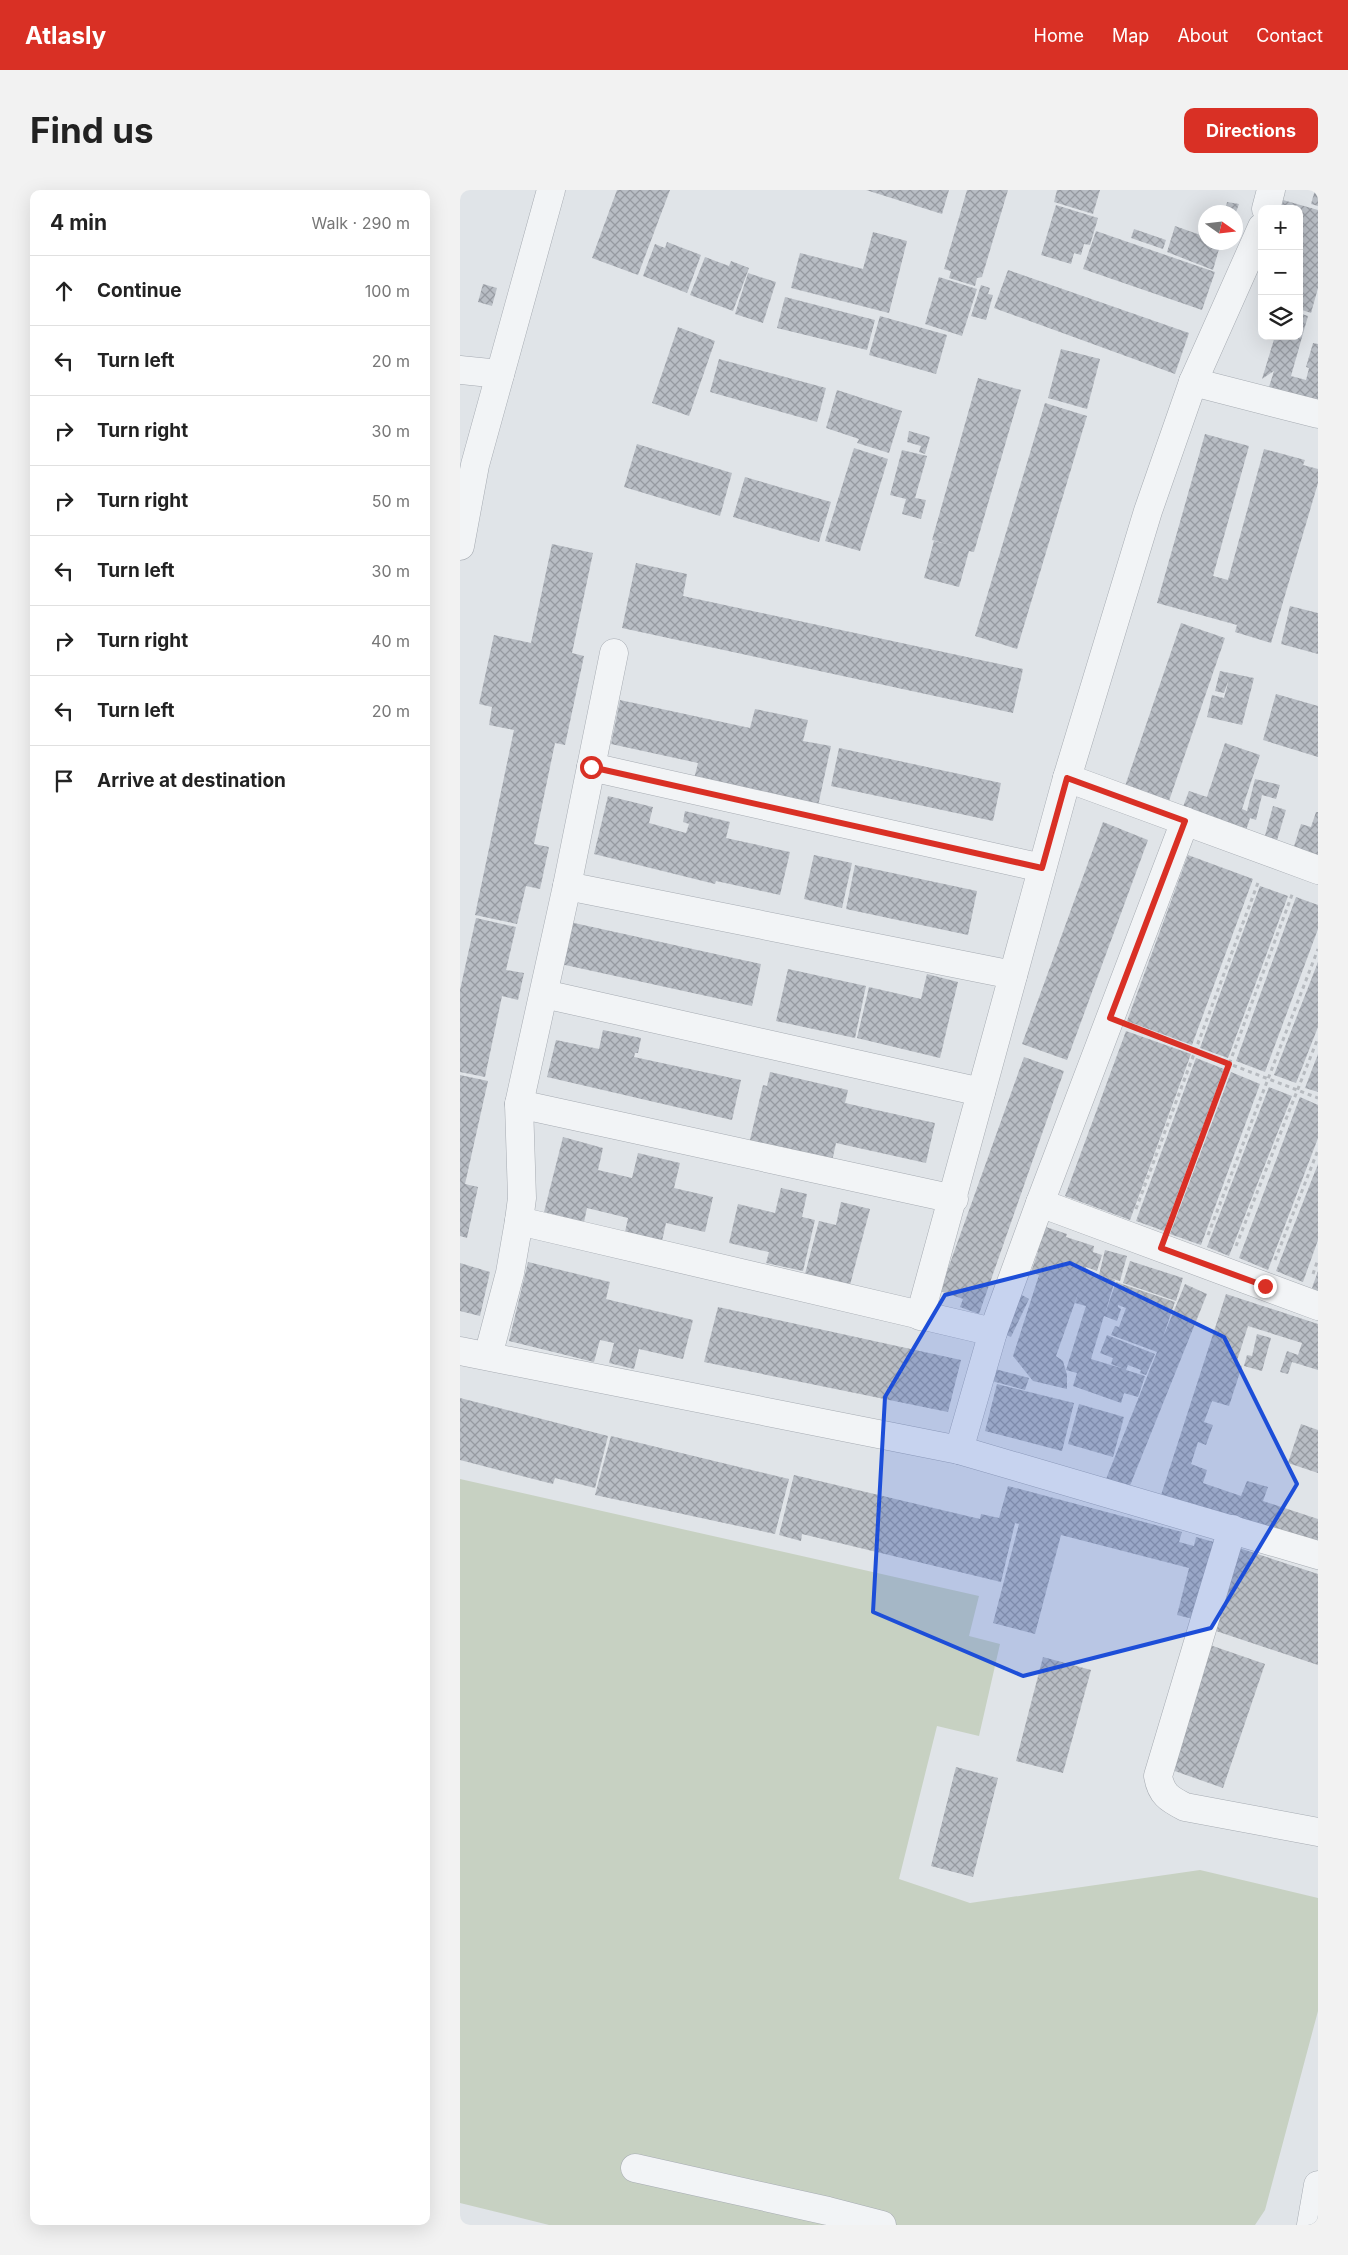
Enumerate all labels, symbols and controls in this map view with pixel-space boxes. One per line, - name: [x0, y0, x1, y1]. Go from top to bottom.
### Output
- text: Atlasly: [25, 21, 106, 50]
- text: Home: [1034, 25, 1084, 46]
- text: Map: [1112, 25, 1149, 46]
- text: About: [1177, 25, 1228, 46]
- text: Contact: [1256, 25, 1323, 46]
- button: Directions: [1184, 108, 1318, 153]
- text: Find us: [30, 109, 154, 151]
- north arrow: [1198, 205, 1243, 250]
- map controls: [1258, 205, 1303, 340]
- button: +: [1258, 205, 1303, 250]
- text: 4 min: [50, 210, 107, 235]
- text: Walk · 290 m: [312, 213, 410, 233]
- button: −: [1258, 250, 1303, 295]
- icon: ahead: [50, 277, 78, 305]
- text: Continue: [97, 279, 182, 302]
- text: 100 m: [365, 281, 410, 301]
- button: layers: [1258, 295, 1303, 340]
- icon: left: [50, 347, 78, 375]
- text: Turn left: [97, 349, 175, 372]
- text: 20 m: [372, 351, 410, 371]
- icon: right: [50, 417, 78, 445]
- text: Turn right: [97, 419, 188, 442]
- text: 30 m: [372, 421, 410, 441]
- icon: right: [50, 487, 78, 515]
- text: Turn right: [97, 489, 188, 512]
- text: 50 m: [372, 491, 410, 511]
- icon: left: [50, 557, 78, 585]
- text: Turn left: [97, 559, 175, 582]
- text: 30 m: [372, 561, 410, 581]
- icon: right: [50, 627, 78, 655]
- text: Turn right: [97, 629, 188, 652]
- text: 40 m: [371, 631, 410, 651]
- icon: left: [50, 697, 78, 725]
- text: Turn left: [97, 699, 175, 722]
- text: 20 m: [372, 701, 410, 721]
- route start: [580, 756, 603, 779]
- icon: arrive: [50, 767, 78, 795]
- text: Arrive at destination: [97, 769, 286, 792]
- route end: [1254, 1275, 1277, 1298]

